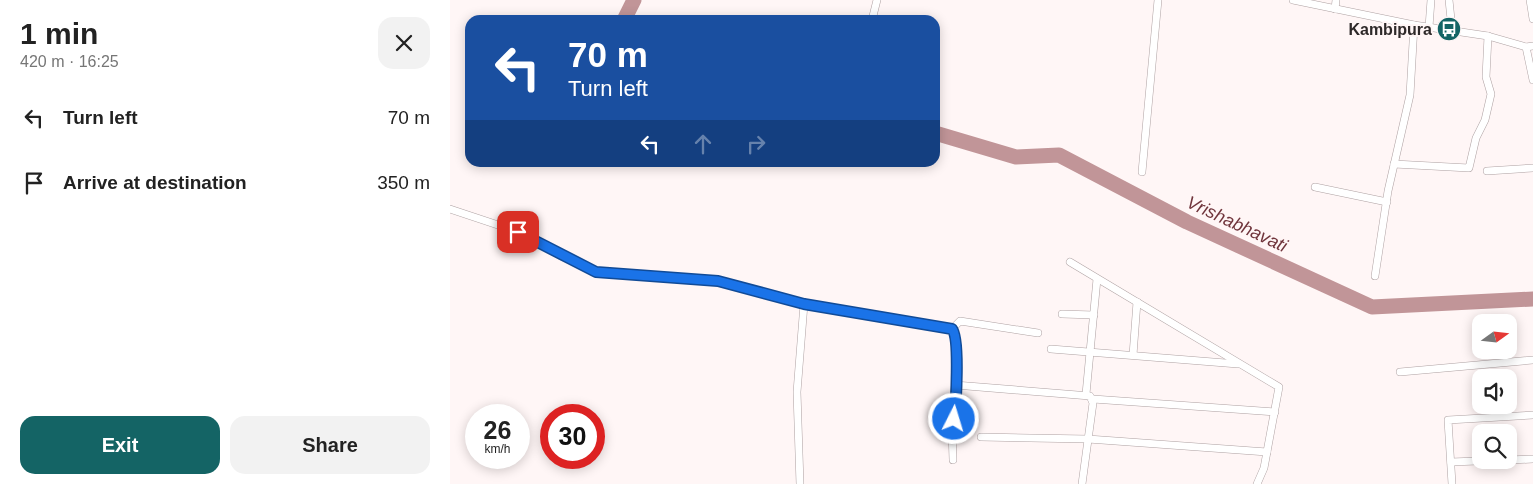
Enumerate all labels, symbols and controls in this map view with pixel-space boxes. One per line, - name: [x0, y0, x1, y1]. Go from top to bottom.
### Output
- bus stop icon: Kambipura: [1436, 16, 1462, 42]
- text: 1 min: [20, 17, 98, 50]
- button: close: [378, 17, 430, 69]
- place label: Kambipura: [1348, 21, 1432, 38]
- icon: left: [485, 35, 550, 100]
- text: 70 m: [568, 35, 648, 74]
- text: 420 m · 16:25: [20, 53, 119, 70]
- text: Turn left: [568, 76, 648, 101]
- icon: left: [20, 104, 48, 132]
- text: Turn left: [63, 107, 138, 128]
- text: 70 m: [388, 107, 430, 128]
- icon: left: [636, 130, 664, 158]
- icon: ahead: [689, 130, 717, 158]
- icon: right: [742, 130, 770, 158]
- icon: arrive: [20, 169, 48, 197]
- text: Arrive at destination: [63, 172, 247, 193]
- text: 350 m: [377, 172, 430, 193]
- water label: Vrishabhavati: [1183, 192, 1291, 256]
- pin: [497, 211, 539, 253]
- icon: arrive: [504, 218, 532, 246]
- north arrow: [1472, 314, 1518, 359]
- map controls: [1472, 314, 1517, 469]
- button: sound: [1472, 369, 1517, 414]
- position arrow: [927, 392, 979, 444]
- speed limit sign: 30: [540, 404, 605, 469]
- button: Exit: [20, 416, 220, 474]
- button: Share: [230, 416, 430, 474]
- text: 26: [484, 416, 511, 444]
- button: search: [1472, 424, 1517, 469]
- text: km/h: [484, 442, 511, 456]

